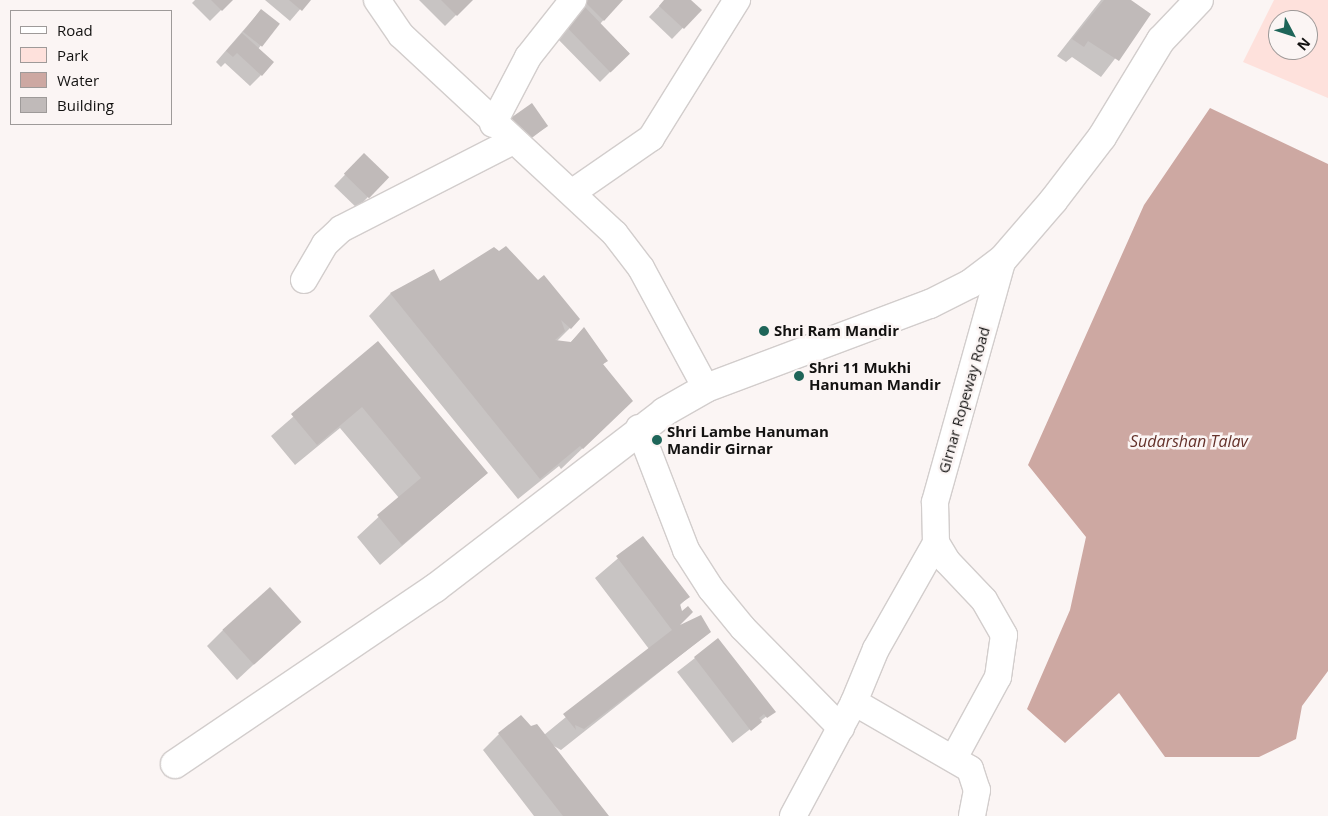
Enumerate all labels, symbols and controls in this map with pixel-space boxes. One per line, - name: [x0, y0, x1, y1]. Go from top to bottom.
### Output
- legend: [10, 10, 172, 125]
- north arrow: [1268, 10, 1318, 60]
- text: Road: [57, 20, 93, 40]
- text: N: [1293, 34, 1315, 55]
- text: Park: [57, 45, 88, 65]
- text: Water: [57, 70, 99, 90]
- text: Building: [57, 95, 114, 115]
- place label: Shri Ram Mandir: [774, 322, 899, 340]
- marker: Shri Ram Mandir: [758, 325, 770, 337]
- street label: Girnar Ropeway Road: [934, 325, 994, 475]
- place label: Shri 11 Mukhi Hanuman Mandir: [809, 358, 941, 393]
- marker: Shri 11 Mukhi Hanuman Mandir: [793, 370, 805, 382]
- place label: Shri Lambe Hanuman Mandir Girnar: [667, 422, 829, 457]
- water label: Sudarshan Talav: [1130, 431, 1248, 451]
- marker: Shri Lambe Hanuman Mandir Girnar: [651, 434, 663, 446]

